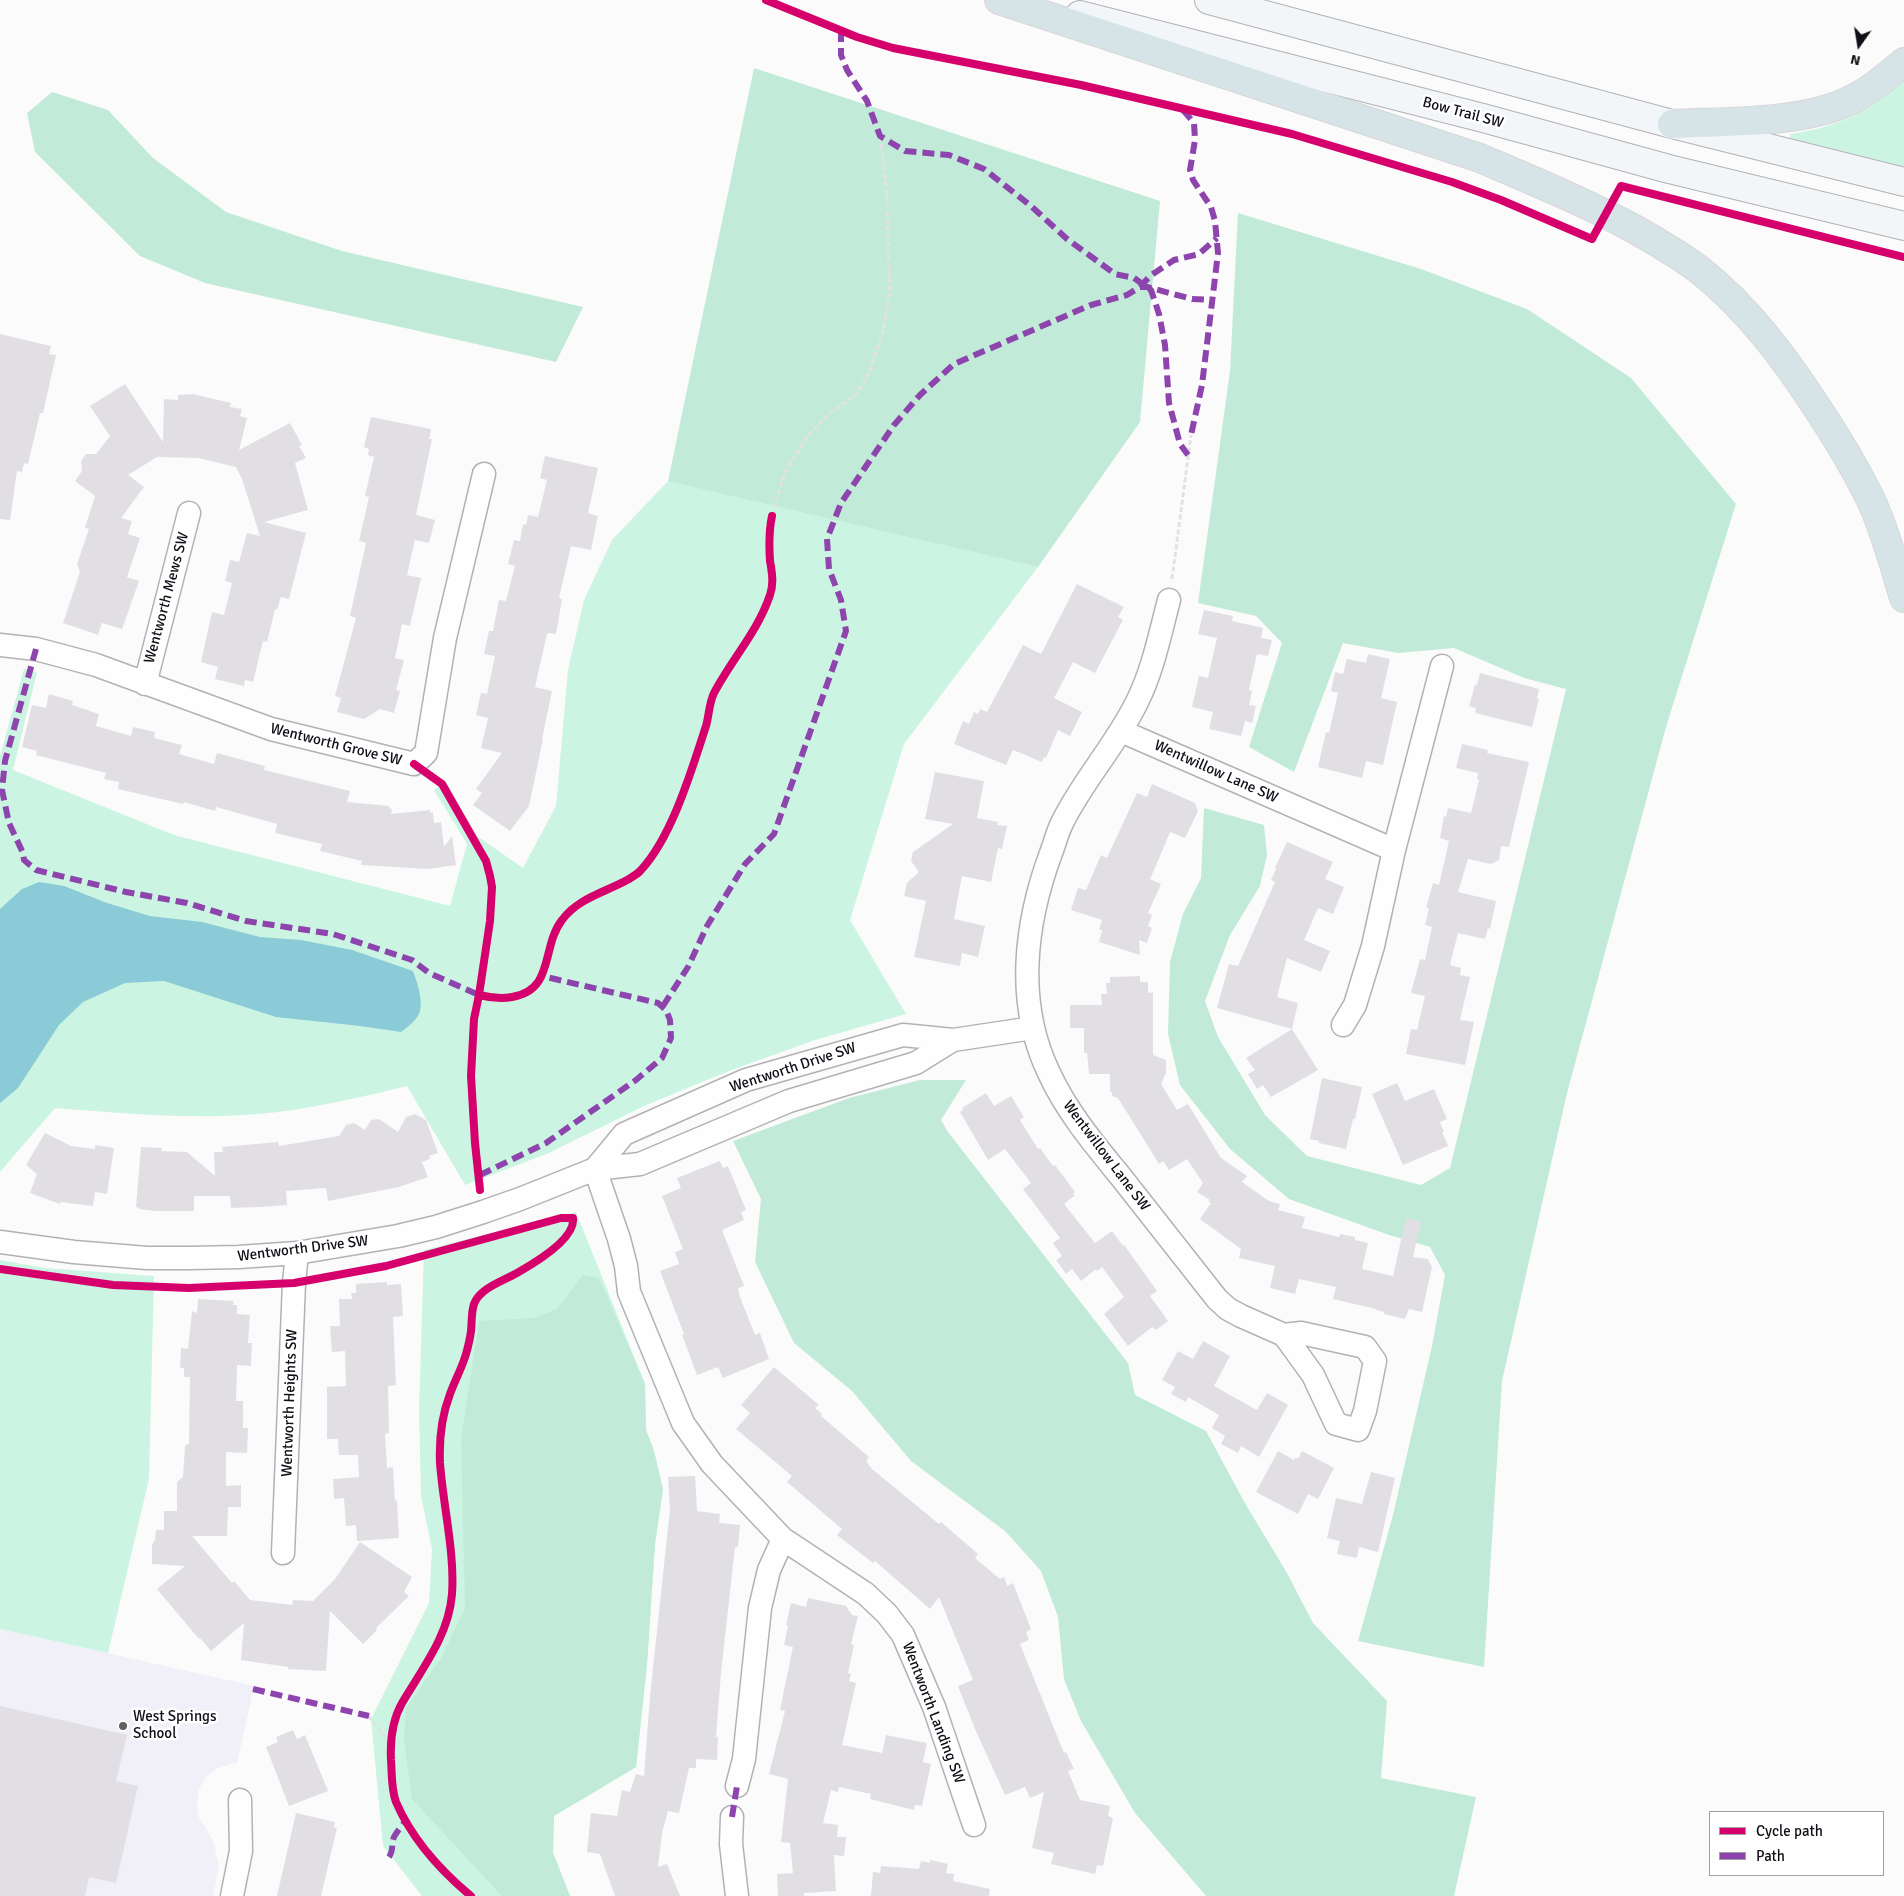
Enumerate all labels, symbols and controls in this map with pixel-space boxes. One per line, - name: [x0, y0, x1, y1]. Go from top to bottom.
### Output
- north arrow: [1834, 20, 1884, 70]
- text: N: [1849, 51, 1862, 69]
- street label: Bow Trail SW: [1421, 94, 1505, 132]
- street label: Wentworth Mews SW: [141, 530, 193, 666]
- street label: Wentworth Grove SW: [268, 720, 404, 770]
- street label: Wentwillow Lane SW: [1151, 737, 1281, 807]
- street label: Wentworth Drive SW: [728, 1039, 858, 1097]
- street label: Wentwillow Lane SW: [1059, 1097, 1153, 1215]
- street label: Wentworth Drive SW: [236, 1232, 370, 1266]
- street label: Wentworth Heights SW: [278, 1329, 302, 1477]
- street label: Wentworth Landing SW: [898, 1640, 968, 1786]
- place label: West Springs School: [133, 1708, 217, 1743]
- marker: West Springs School: [117, 1720, 129, 1732]
- legend: [1709, 1811, 1884, 1876]
- text: Cycle path: [1756, 1822, 1823, 1840]
- text: Path: [1756, 1847, 1785, 1865]

